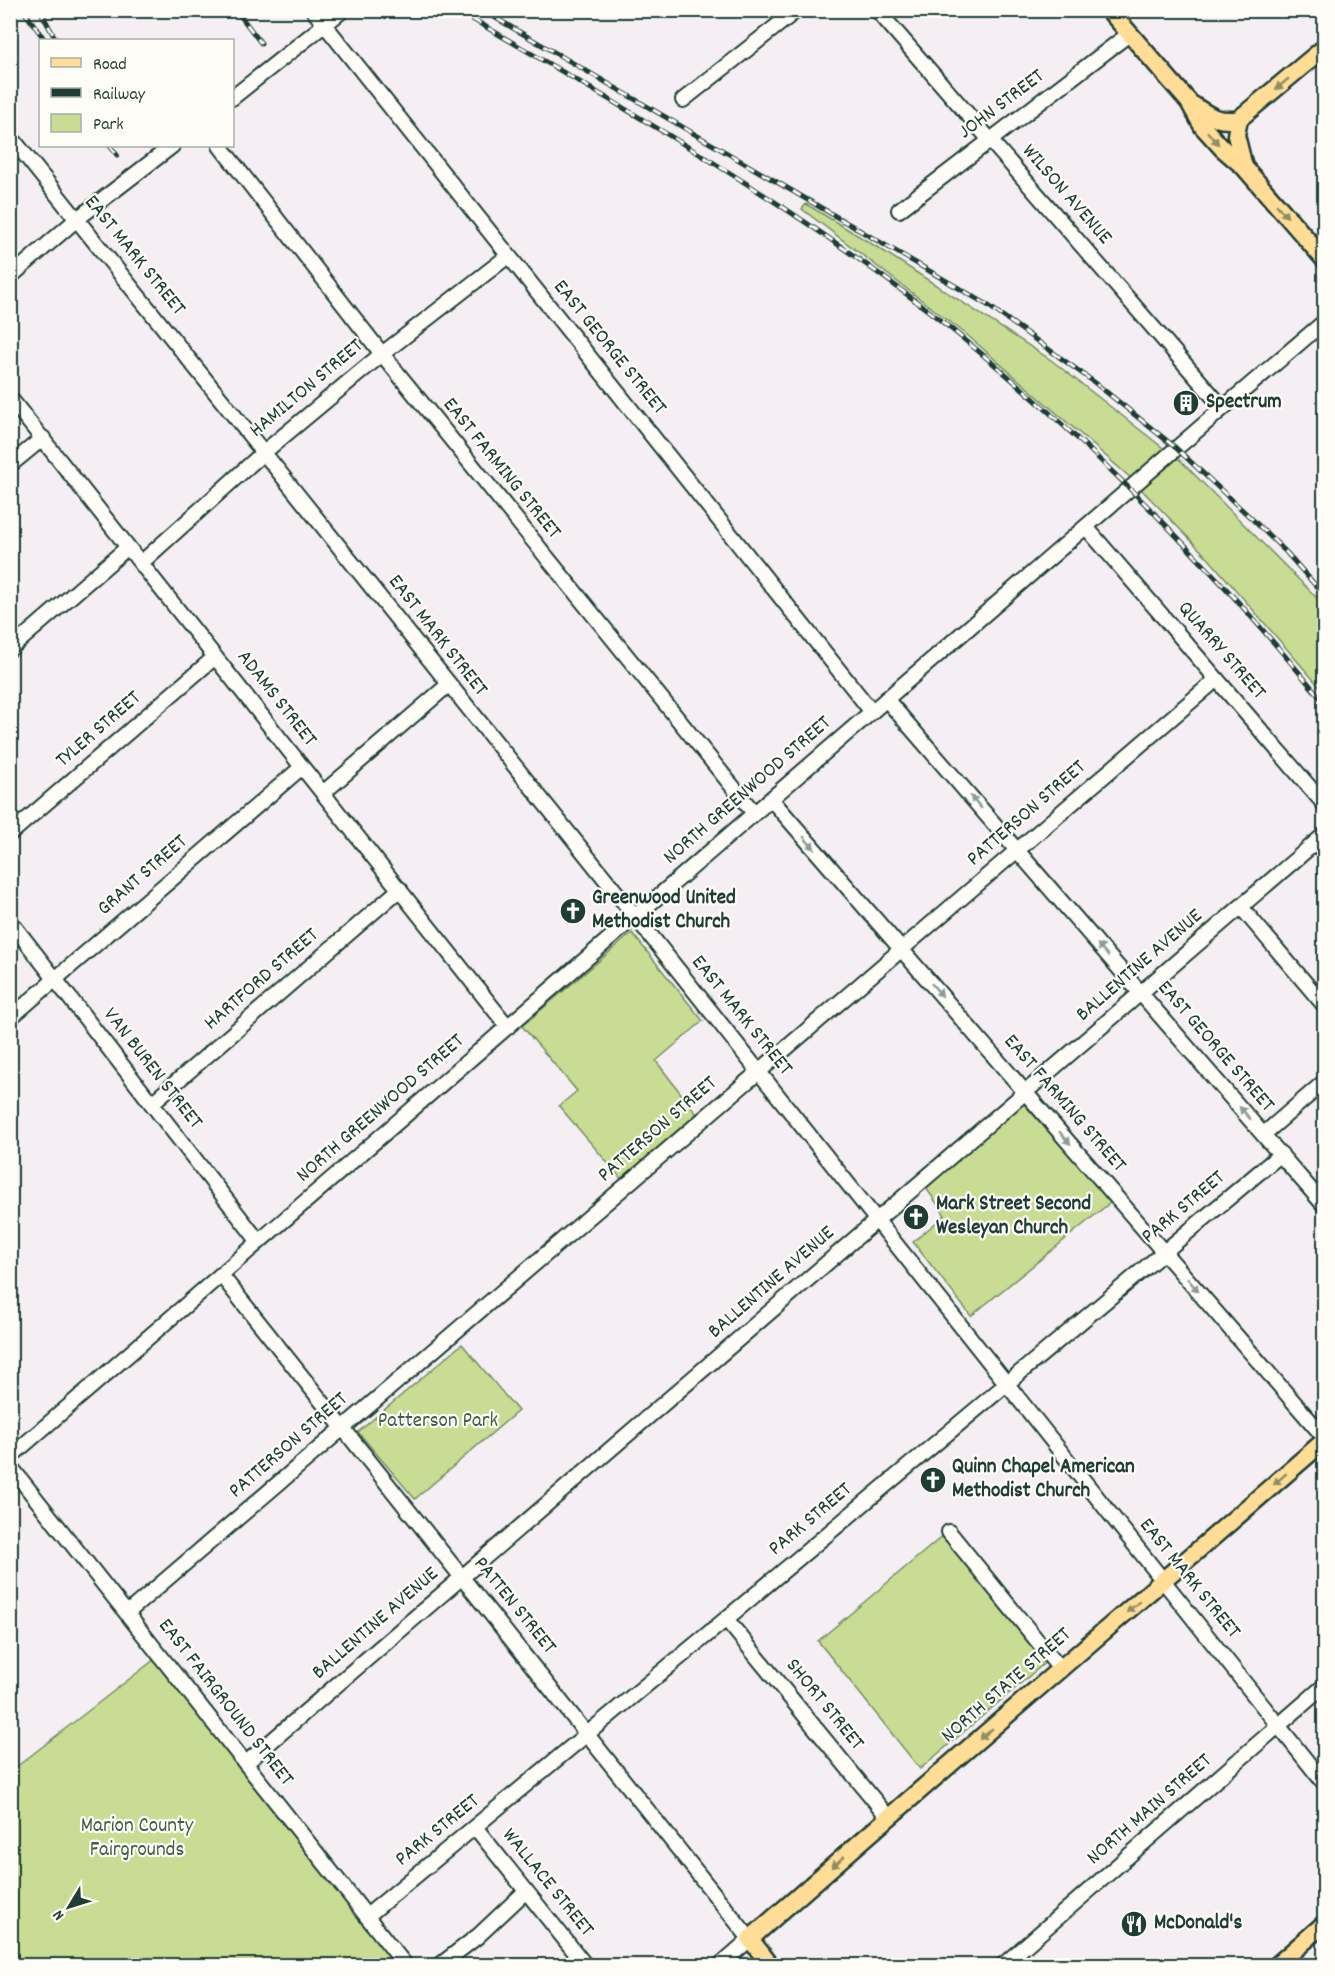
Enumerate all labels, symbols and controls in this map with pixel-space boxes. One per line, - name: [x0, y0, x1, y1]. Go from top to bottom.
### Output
- legend: [39, 39, 234, 147]
- text: Road: [93, 53, 127, 78]
- street label: JOHN STREET: [953, 62, 1052, 147]
- one-way arrow: [1274, 77, 1290, 90]
- text: Railway: [93, 83, 146, 108]
- text: Park: [93, 113, 124, 138]
- one-way arrow: [1206, 130, 1220, 145]
- street label: WILSON AVENUE: [1014, 138, 1119, 252]
- street label: EAST MARK STREET: [76, 189, 192, 323]
- one-way arrow: [1275, 203, 1288, 218]
- street label: EAST GEORGE STREET: [545, 274, 673, 422]
- street label: HAMILTON STREET: [243, 332, 371, 446]
- building icon: Spectrum: [1171, 388, 1201, 418]
- place label: Spectrum: [1206, 388, 1282, 418]
- street label: EAST FARMING STREET: [434, 392, 568, 547]
- street label: EAST MARK STREET: [380, 569, 495, 704]
- street label: QUARRY STREET: [1170, 595, 1273, 707]
- street label: ADAMS STREET: [229, 644, 324, 754]
- street label: TYLER STREET: [50, 684, 149, 776]
- street label: NORTH GREENWOOD STREET: [657, 709, 839, 873]
- street label: PATTERSON STREET: [961, 753, 1094, 874]
- one-way arrow: [970, 795, 983, 810]
- street label: GRANT STREET: [91, 828, 195, 924]
- one-way arrow: [803, 835, 816, 851]
- place label: Greenwood United Methodist Church: [592, 884, 736, 938]
- church icon: Greenwood United Methodist Church: [558, 896, 588, 926]
- street label: BALLENTINE AVENUE: [1070, 902, 1210, 1030]
- street label: HARTFORD STREET: [198, 921, 326, 1038]
- one-way arrow: [1097, 943, 1110, 958]
- street label: EAST MARK STREET: [683, 949, 799, 1083]
- street label: EAST GEORGE STREET: [1149, 974, 1281, 1120]
- one-way arrow: [930, 983, 944, 998]
- street label: VAN BUREN STREET: [95, 1002, 209, 1137]
- street label: NORTH GREENWOOD STREET: [290, 1027, 472, 1191]
- street label: EAST FARMING STREET: [995, 1028, 1133, 1180]
- street label: PATTERSON STREET: [592, 1069, 725, 1190]
- one-way arrow: [1239, 1106, 1252, 1121]
- one-way arrow: [1058, 1130, 1071, 1145]
- street label: PARK STREET: [1136, 1164, 1233, 1252]
- place label: Mark Street Second Wesleyan Church: [936, 1190, 1091, 1244]
- church icon: Mark Street Second Wesleyan Church: [901, 1202, 931, 1232]
- street label: BALLENTINE AVENUE: [702, 1219, 842, 1347]
- one-way arrow: [1186, 1277, 1199, 1293]
- street label: PATTERSON STREET: [223, 1385, 356, 1506]
- park label: Patterson Park: [378, 1407, 498, 1437]
- place label: Quinn Chapel American Methodist Church: [952, 1453, 1135, 1507]
- church icon: Quinn Chapel American Methodist Church: [918, 1465, 948, 1495]
- one-way arrow: [1273, 1472, 1288, 1485]
- street label: PARK STREET: [763, 1476, 860, 1564]
- street label: EAST MARK STREET: [1131, 1512, 1247, 1646]
- street label: PATTEN STREET: [465, 1551, 563, 1662]
- street label: BALLENTINE AVENUE: [306, 1560, 446, 1688]
- one-way arrow: [1126, 1600, 1141, 1613]
- street label: EAST FAIRGROUND STREET: [150, 1613, 300, 1794]
- street label: NORTH STATE STREET: [935, 1621, 1079, 1751]
- street label: SHORT STREET: [777, 1652, 871, 1758]
- one-way arrow: [978, 1728, 994, 1741]
- street label: NORTH MAIN STREET: [1081, 1747, 1220, 1873]
- street label: PARK STREET: [389, 1787, 487, 1874]
- park label: Marion County Fairgrounds: [81, 1812, 194, 1866]
- street label: WALLACE STREET: [494, 1822, 601, 1944]
- one-way arrow: [831, 1855, 846, 1868]
- north arrow: [39, 1877, 99, 1937]
- text: N: [48, 1904, 71, 1925]
- restaurant icon: McDonald's: [1119, 1909, 1149, 1939]
- place label: McDonald's: [1154, 1909, 1242, 1939]

